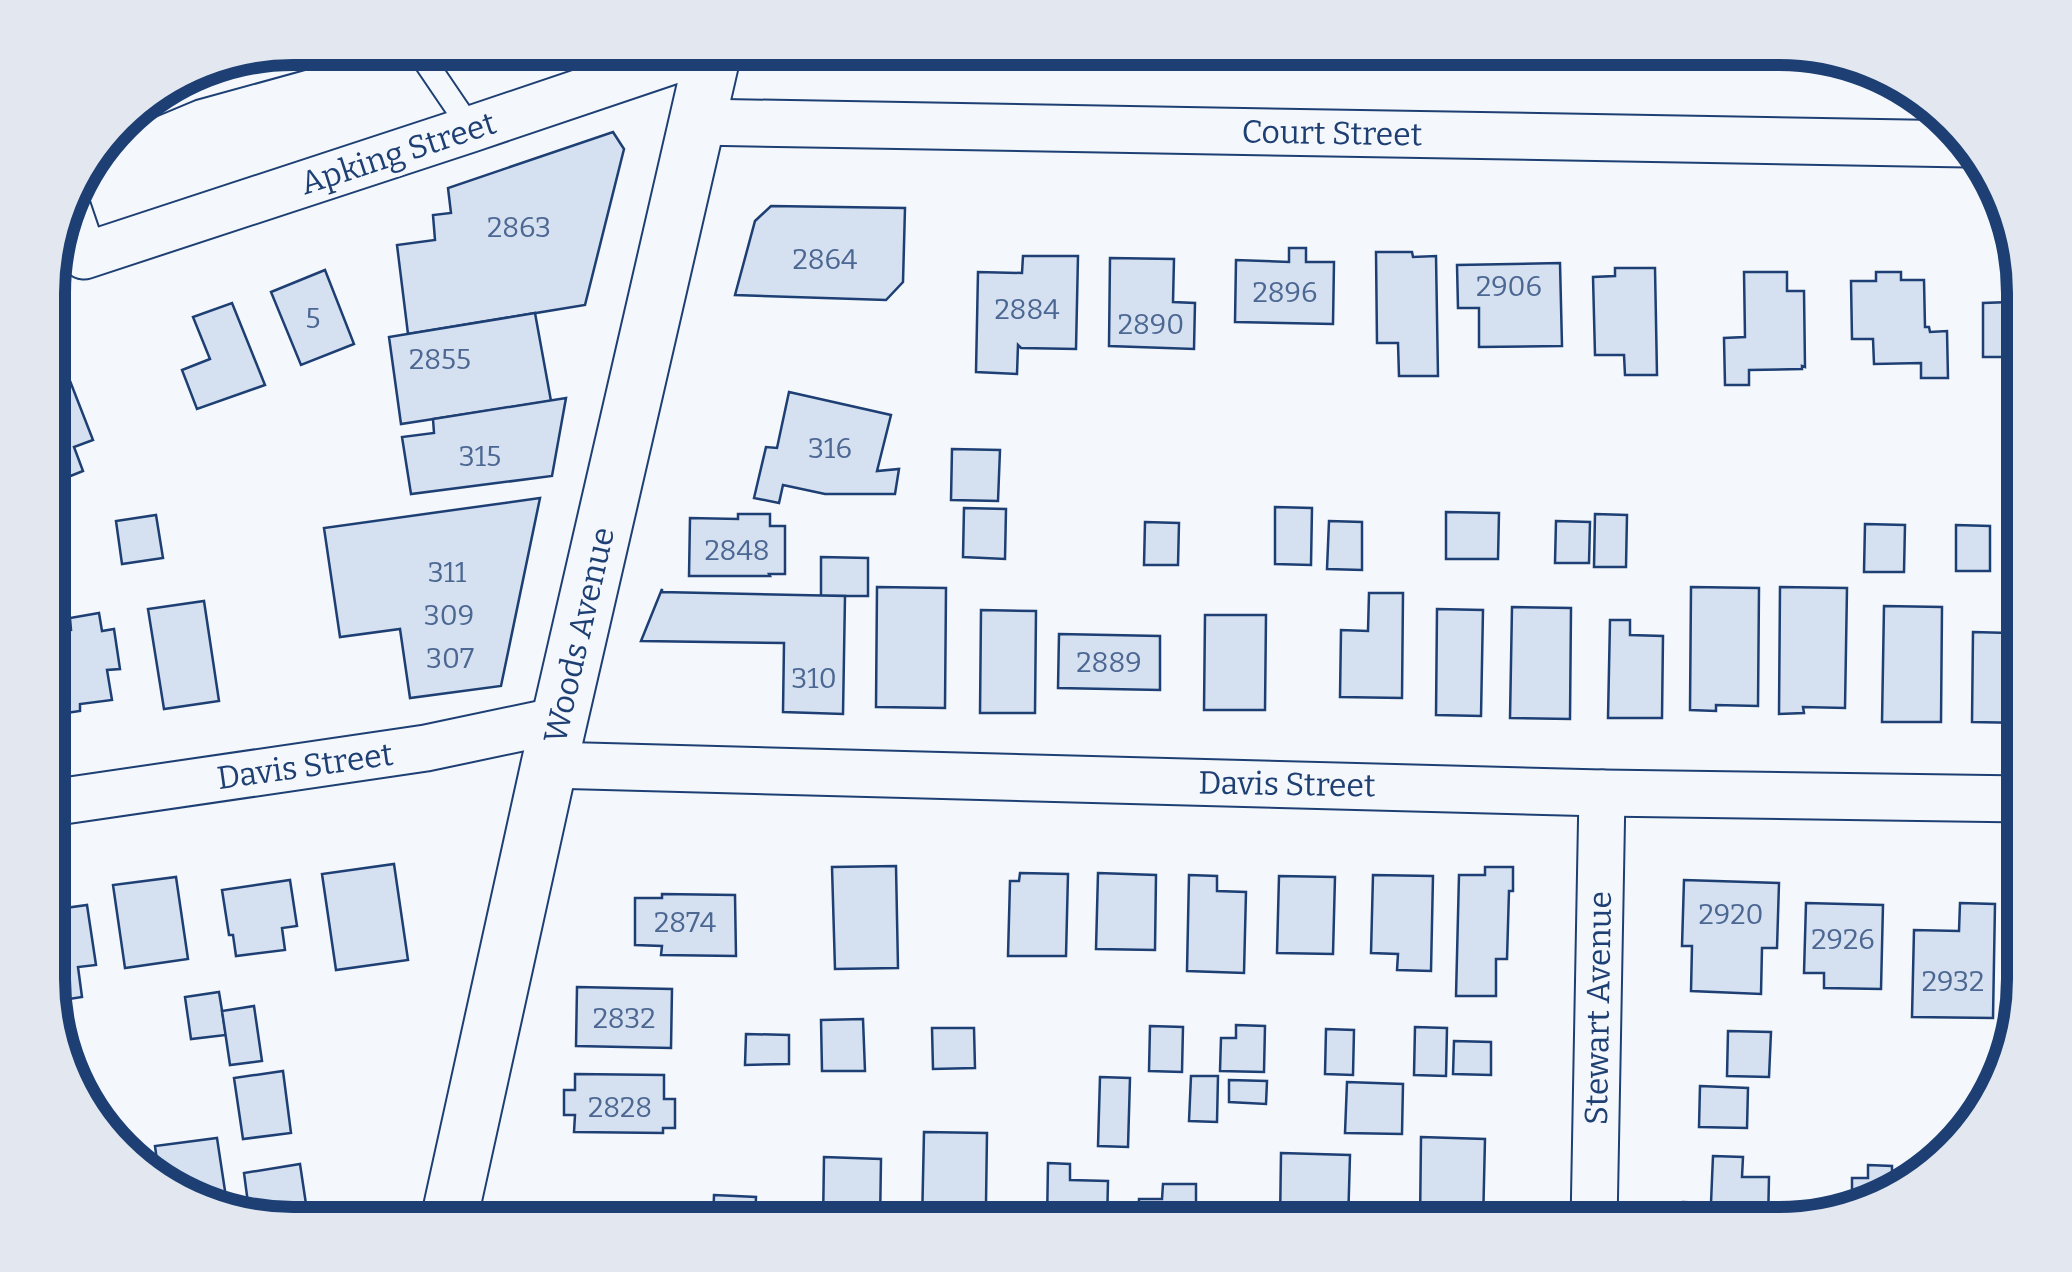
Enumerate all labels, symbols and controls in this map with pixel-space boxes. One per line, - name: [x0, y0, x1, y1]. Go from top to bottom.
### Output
- street label: Apking Street: [296, 103, 501, 202]
- street label: Court Street: [1241, 112, 1423, 154]
- house number: 2863: [487, 211, 551, 244]
- house number: 2864: [793, 243, 857, 276]
- house number: 2906: [1476, 270, 1542, 303]
- house number: 2896: [1253, 276, 1317, 309]
- house number: 2884: [994, 293, 1060, 326]
- house number: 5: [306, 302, 320, 335]
- house number: 2890: [1118, 308, 1184, 341]
- house number: 2855: [409, 343, 471, 376]
- house number: 316: [808, 432, 852, 465]
- house number: 315: [459, 440, 501, 473]
- street label: Woods Avenue: [536, 523, 622, 747]
- house number: 2848: [704, 534, 770, 567]
- house number: 311: [428, 556, 467, 589]
- house number: 309: [424, 599, 474, 632]
- house number: 307: [426, 642, 474, 675]
- house number: 2889: [1076, 646, 1142, 679]
- house number: 310: [791, 662, 837, 695]
- street label: Davis Street: [215, 735, 396, 797]
- street label: Davis Street: [1198, 763, 1376, 805]
- street label: Stewart Avenue: [1577, 891, 1619, 1125]
- house number: 2920: [1699, 898, 1763, 931]
- house number: 2874: [654, 906, 716, 939]
- house number: 2926: [1811, 923, 1875, 956]
- house number: 2932: [1922, 965, 1984, 998]
- house number: 2832: [593, 1002, 655, 1035]
- house number: 2828: [588, 1091, 652, 1124]

